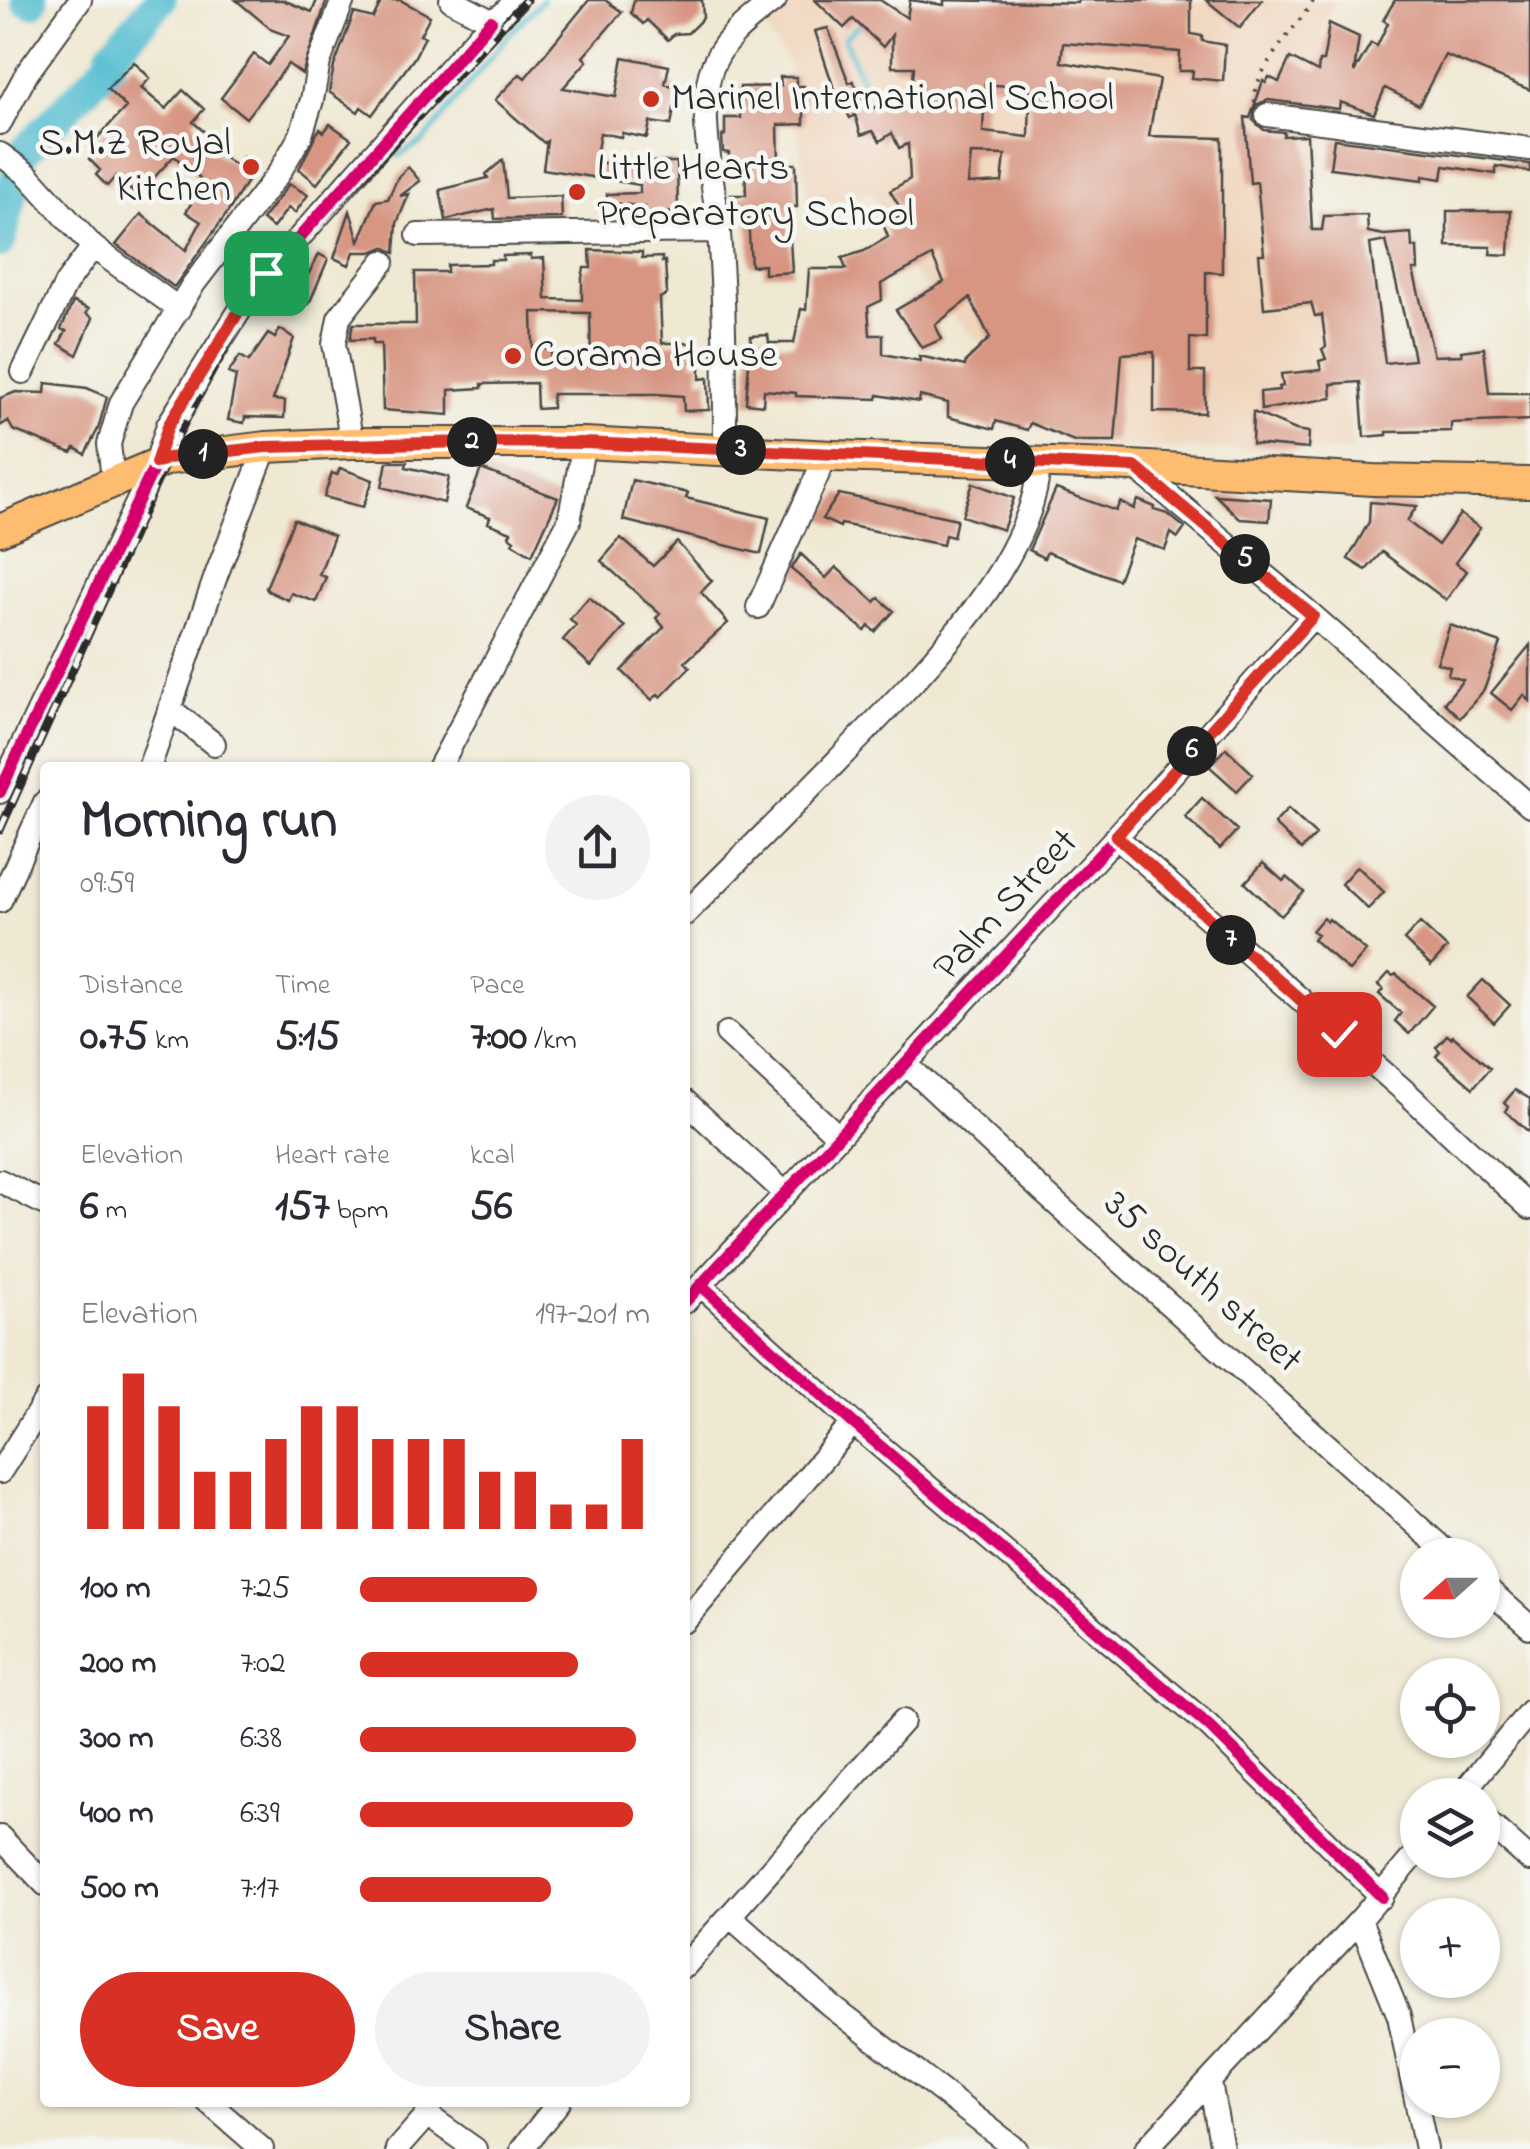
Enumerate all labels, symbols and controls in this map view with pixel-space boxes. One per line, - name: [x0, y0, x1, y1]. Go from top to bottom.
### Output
- place label: Marinel International School: [671, 70, 1114, 129]
- marker: Marinel International School: [640, 88, 662, 110]
- place label: S.M.Z Royal Kitchen: [39, 115, 231, 220]
- place label: Little Hearts Preparatory School: [597, 140, 914, 245]
- marker: S.M.Z Royal Kitchen: [240, 156, 262, 178]
- marker: Little Hearts Preparatory School: [566, 181, 588, 203]
- pin: [224, 231, 309, 316]
- icon: arrive: [239, 246, 294, 301]
- place label: Corama House: [533, 327, 778, 386]
- marker: Corama House: [502, 345, 524, 367]
- pin: 2: [447, 417, 497, 467]
- text: 2: [465, 421, 479, 462]
- pin: 3: [716, 425, 766, 475]
- pin: 1: [178, 429, 228, 479]
- text: 3: [735, 429, 747, 470]
- text: 1: [199, 433, 207, 474]
- pin: 4: [985, 437, 1035, 487]
- text: 4: [1004, 441, 1016, 482]
- pin: 5: [1220, 534, 1270, 584]
- text: 5: [1237, 538, 1253, 579]
- pin: 6: [1167, 726, 1217, 776]
- text: 6: [1186, 730, 1198, 771]
- text: Morning run: [80, 783, 337, 863]
- button: share: [545, 795, 650, 900]
- street label: Palm Street: [920, 816, 1094, 996]
- text: 09:59: [80, 861, 134, 908]
- pin: 7: [1206, 915, 1256, 965]
- text: 7: [1225, 919, 1237, 960]
- text: Distance: [80, 966, 183, 1007]
- text: Time: [275, 966, 330, 1007]
- text: Pace: [470, 966, 525, 1007]
- pin: [1297, 992, 1382, 1077]
- text: 0.75: [80, 1007, 148, 1068]
- text: 5:15: [275, 1007, 340, 1068]
- text: 7:00: [470, 1007, 527, 1068]
- icon: check: [1312, 1007, 1367, 1062]
- text: km: [148, 1021, 189, 1062]
- text: /km: [527, 1021, 577, 1062]
- text: Elevation: [80, 1136, 183, 1177]
- text: Heart rate: [275, 1136, 390, 1177]
- text: kcal: [470, 1136, 515, 1177]
- text: 6: [80, 1177, 98, 1238]
- text: 157: [275, 1177, 330, 1238]
- text: 56: [470, 1177, 513, 1238]
- street label: 35 south street: [1089, 1177, 1315, 1389]
- text: m: [98, 1191, 127, 1232]
- text: bpm: [330, 1191, 388, 1232]
- text: Elevation: [80, 1292, 198, 1339]
- text: 197–201 m: [535, 1292, 650, 1339]
- north arrow: [1400, 1538, 1500, 1638]
- map controls: [1400, 1538, 1500, 2118]
- text: 100 m: [80, 1566, 151, 1613]
- text: 7:25: [240, 1566, 290, 1613]
- text: 200 m: [80, 1641, 156, 1688]
- text: 7:02: [240, 1641, 286, 1688]
- button: locate: [1400, 1658, 1500, 1758]
- text: 300 m: [80, 1716, 154, 1763]
- text: 6:38: [240, 1716, 282, 1763]
- button: layers: [1400, 1778, 1500, 1878]
- text: 400 m: [80, 1791, 154, 1838]
- text: 6:39: [240, 1791, 280, 1838]
- text: 500 m: [80, 1866, 159, 1913]
- text: 7:17: [240, 1866, 279, 1913]
- button: +: [1400, 1898, 1500, 1998]
- button: Save: [80, 1972, 355, 2087]
- button: Share: [375, 1972, 650, 2087]
- button: −: [1400, 2018, 1500, 2118]

